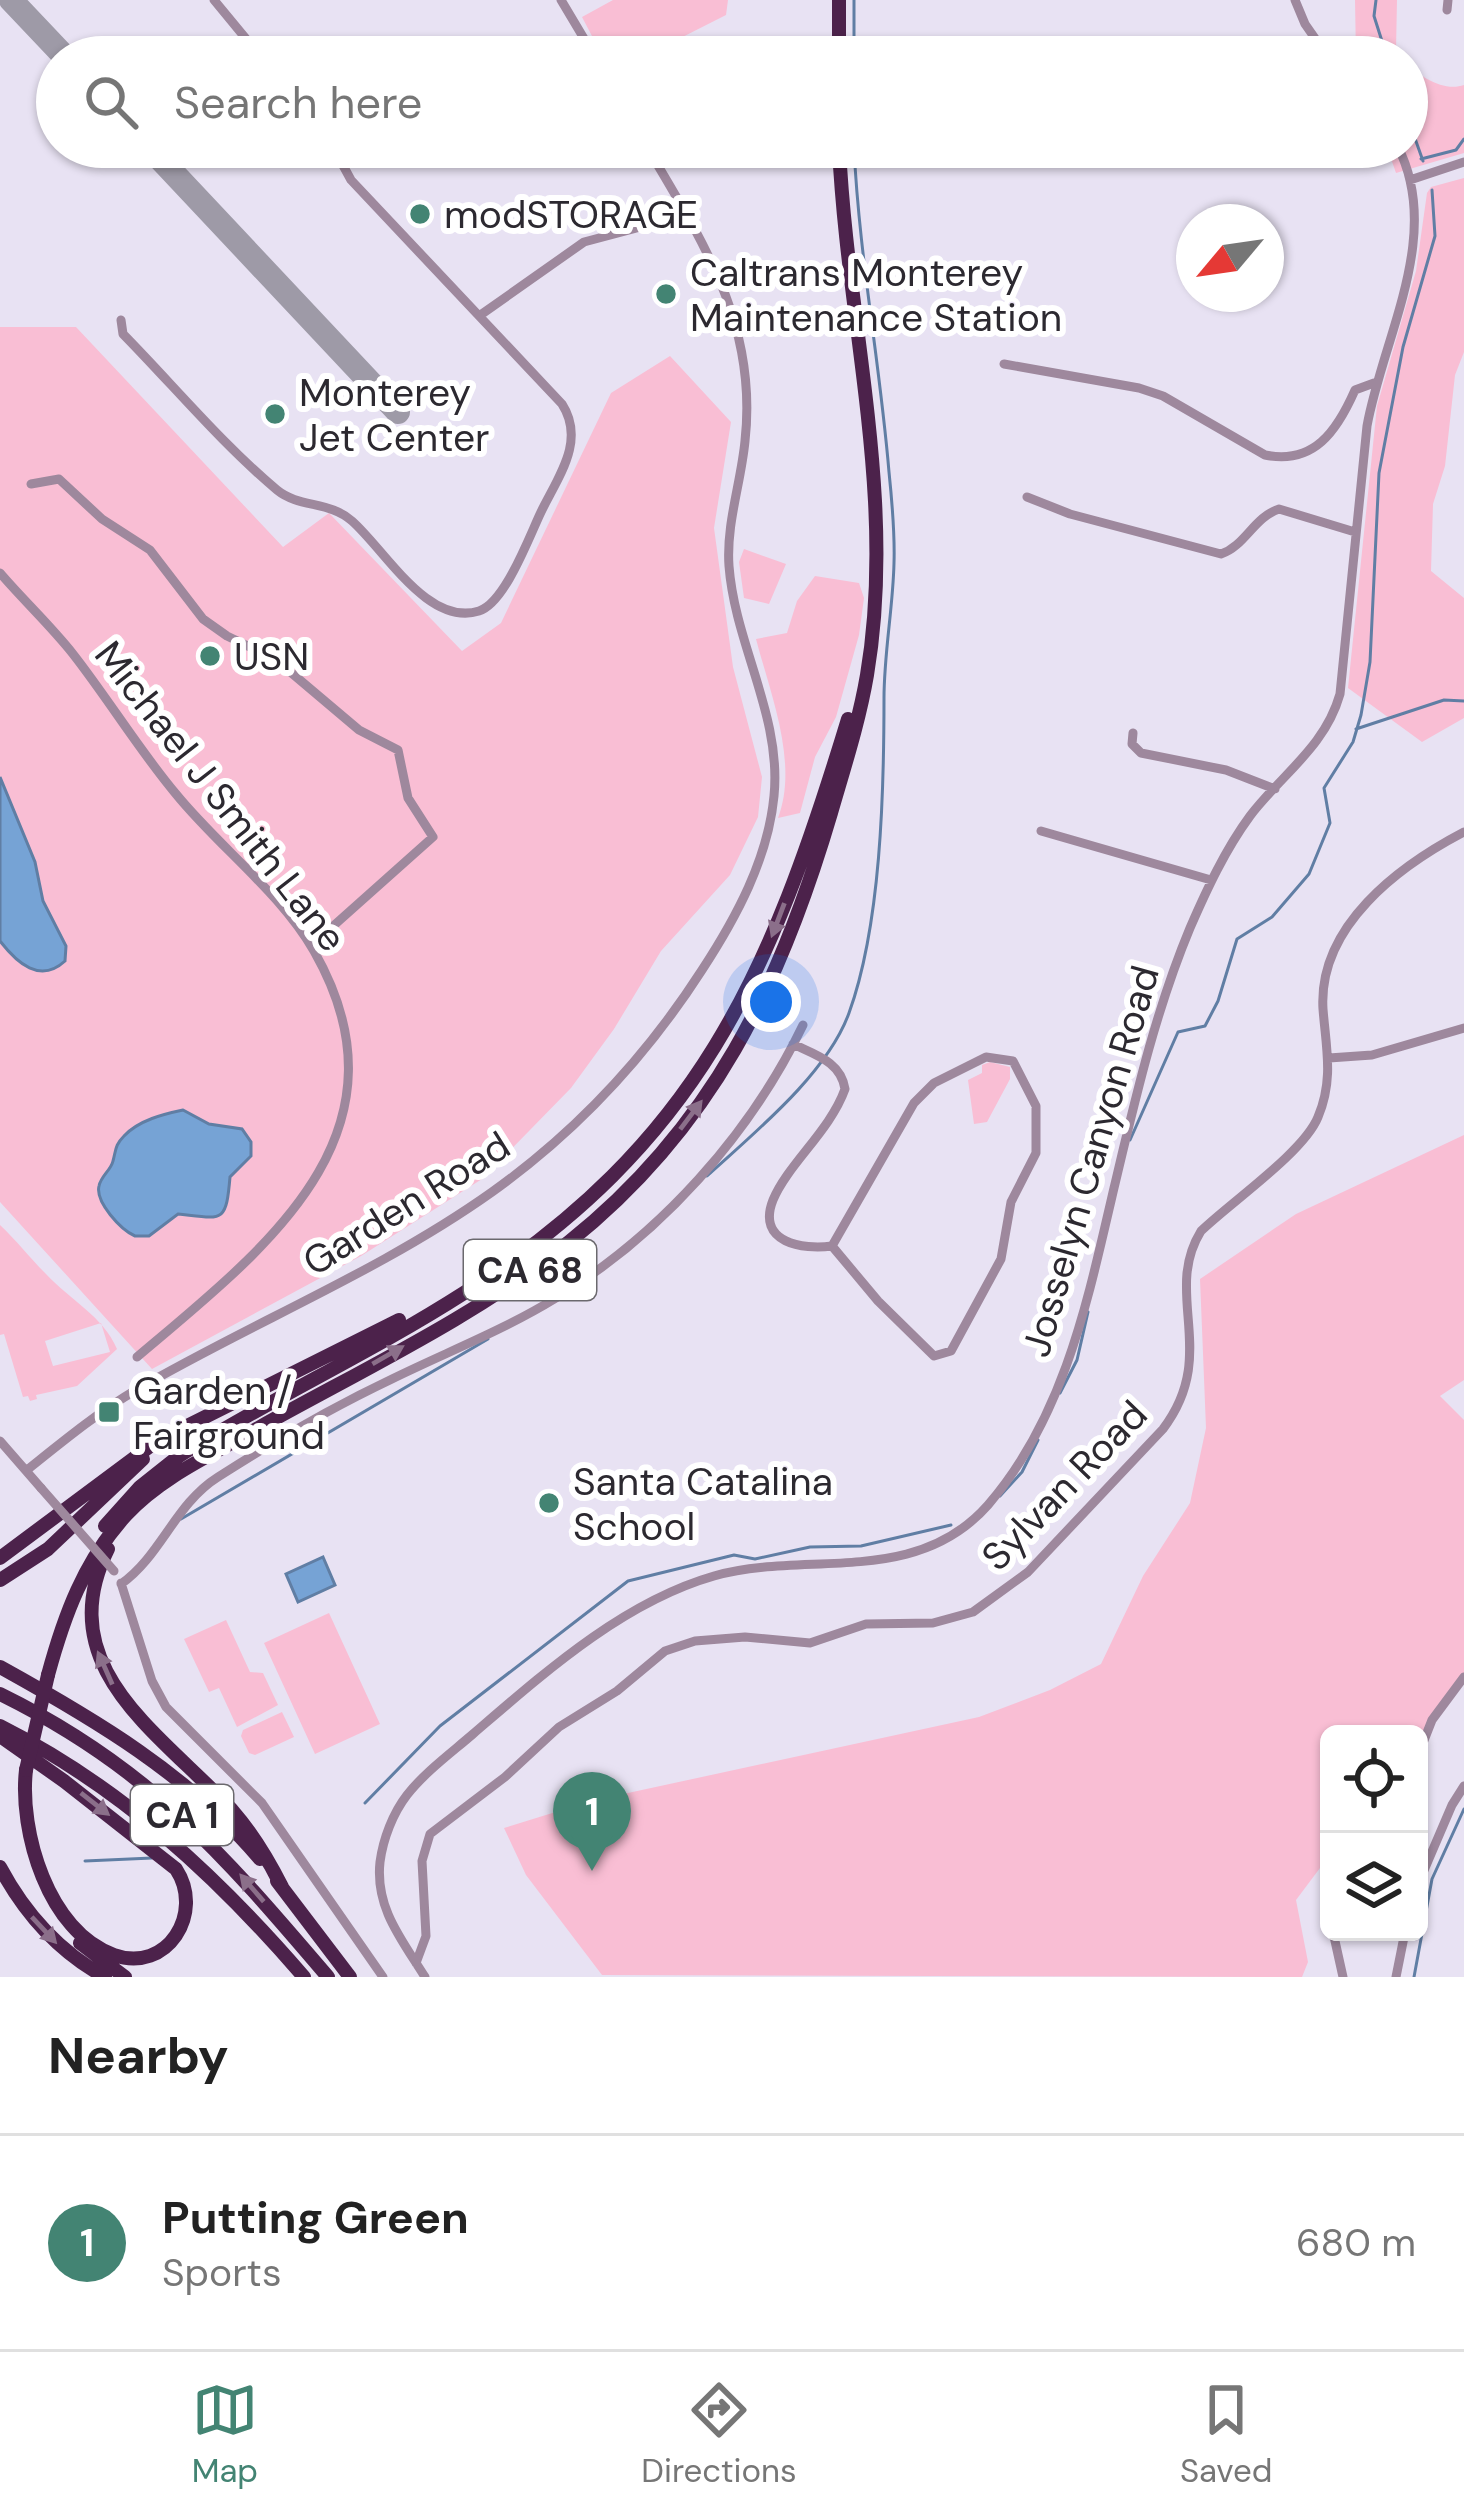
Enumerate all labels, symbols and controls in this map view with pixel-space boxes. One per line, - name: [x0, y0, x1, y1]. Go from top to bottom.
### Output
- search box: [36, 36, 1428, 168]
- icon: search: [78, 69, 144, 135]
- text: Search here: [174, 73, 422, 132]
- place label: modSTORAGE: [444, 189, 698, 240]
- marker: modSTORAGE: [407, 201, 433, 227]
- north arrow: [1176, 204, 1284, 312]
- place label: Caltrans Monterey Maintenance Station: [690, 247, 1062, 343]
- marker: Caltrans Monterey Maintenance Station: [653, 281, 679, 307]
- place label: Monterey Jet Center: [299, 367, 490, 463]
- marker: Monterey Jet Center: [262, 401, 288, 427]
- street label: Michael J Smith Lane: [83, 631, 358, 962]
- place label: USN: [234, 631, 309, 682]
- marker: USN: [197, 643, 223, 669]
- one-way arrow: [768, 903, 787, 939]
- street label: Josselyn Canyon Road: [1010, 960, 1171, 1363]
- your location: [741, 972, 801, 1032]
- one-way arrow: [679, 1100, 703, 1131]
- street label: Garden Road: [293, 1120, 519, 1287]
- road number: CA 68: [464, 1240, 596, 1300]
- one-way arrow: [371, 1345, 406, 1366]
- place label: Garden / Fairground: [133, 1365, 325, 1461]
- street label: Sylvan Road: [971, 1389, 1158, 1581]
- marker: Garden / Fairground: [96, 1399, 122, 1425]
- place label: Santa Catalina School: [573, 1456, 833, 1552]
- marker: Santa Catalina School: [536, 1490, 562, 1516]
- one-way arrow: [95, 1649, 114, 1685]
- map controls: [1320, 1725, 1428, 1941]
- button: locate: [1320, 1725, 1428, 1833]
- pin: 1: [553, 1772, 631, 1871]
- road number: CA 1: [131, 1785, 233, 1845]
- one-way arrow: [79, 1792, 111, 1816]
- button: layers: [1320, 1833, 1428, 1941]
- one-way arrow: [239, 1873, 265, 1903]
- one-way arrow: [30, 1915, 58, 1944]
- text: Nearby: [48, 2022, 229, 2089]
- text: Putting Green: [162, 2188, 469, 2247]
- text: 1: [80, 2217, 94, 2268]
- text: 680 m: [1296, 2217, 1416, 2268]
- text: Sports: [162, 2247, 281, 2298]
- tab: Map: [192, 2377, 258, 2492]
- tab: Directions: [641, 2377, 797, 2492]
- tab: Saved: [1180, 2377, 1272, 2492]

